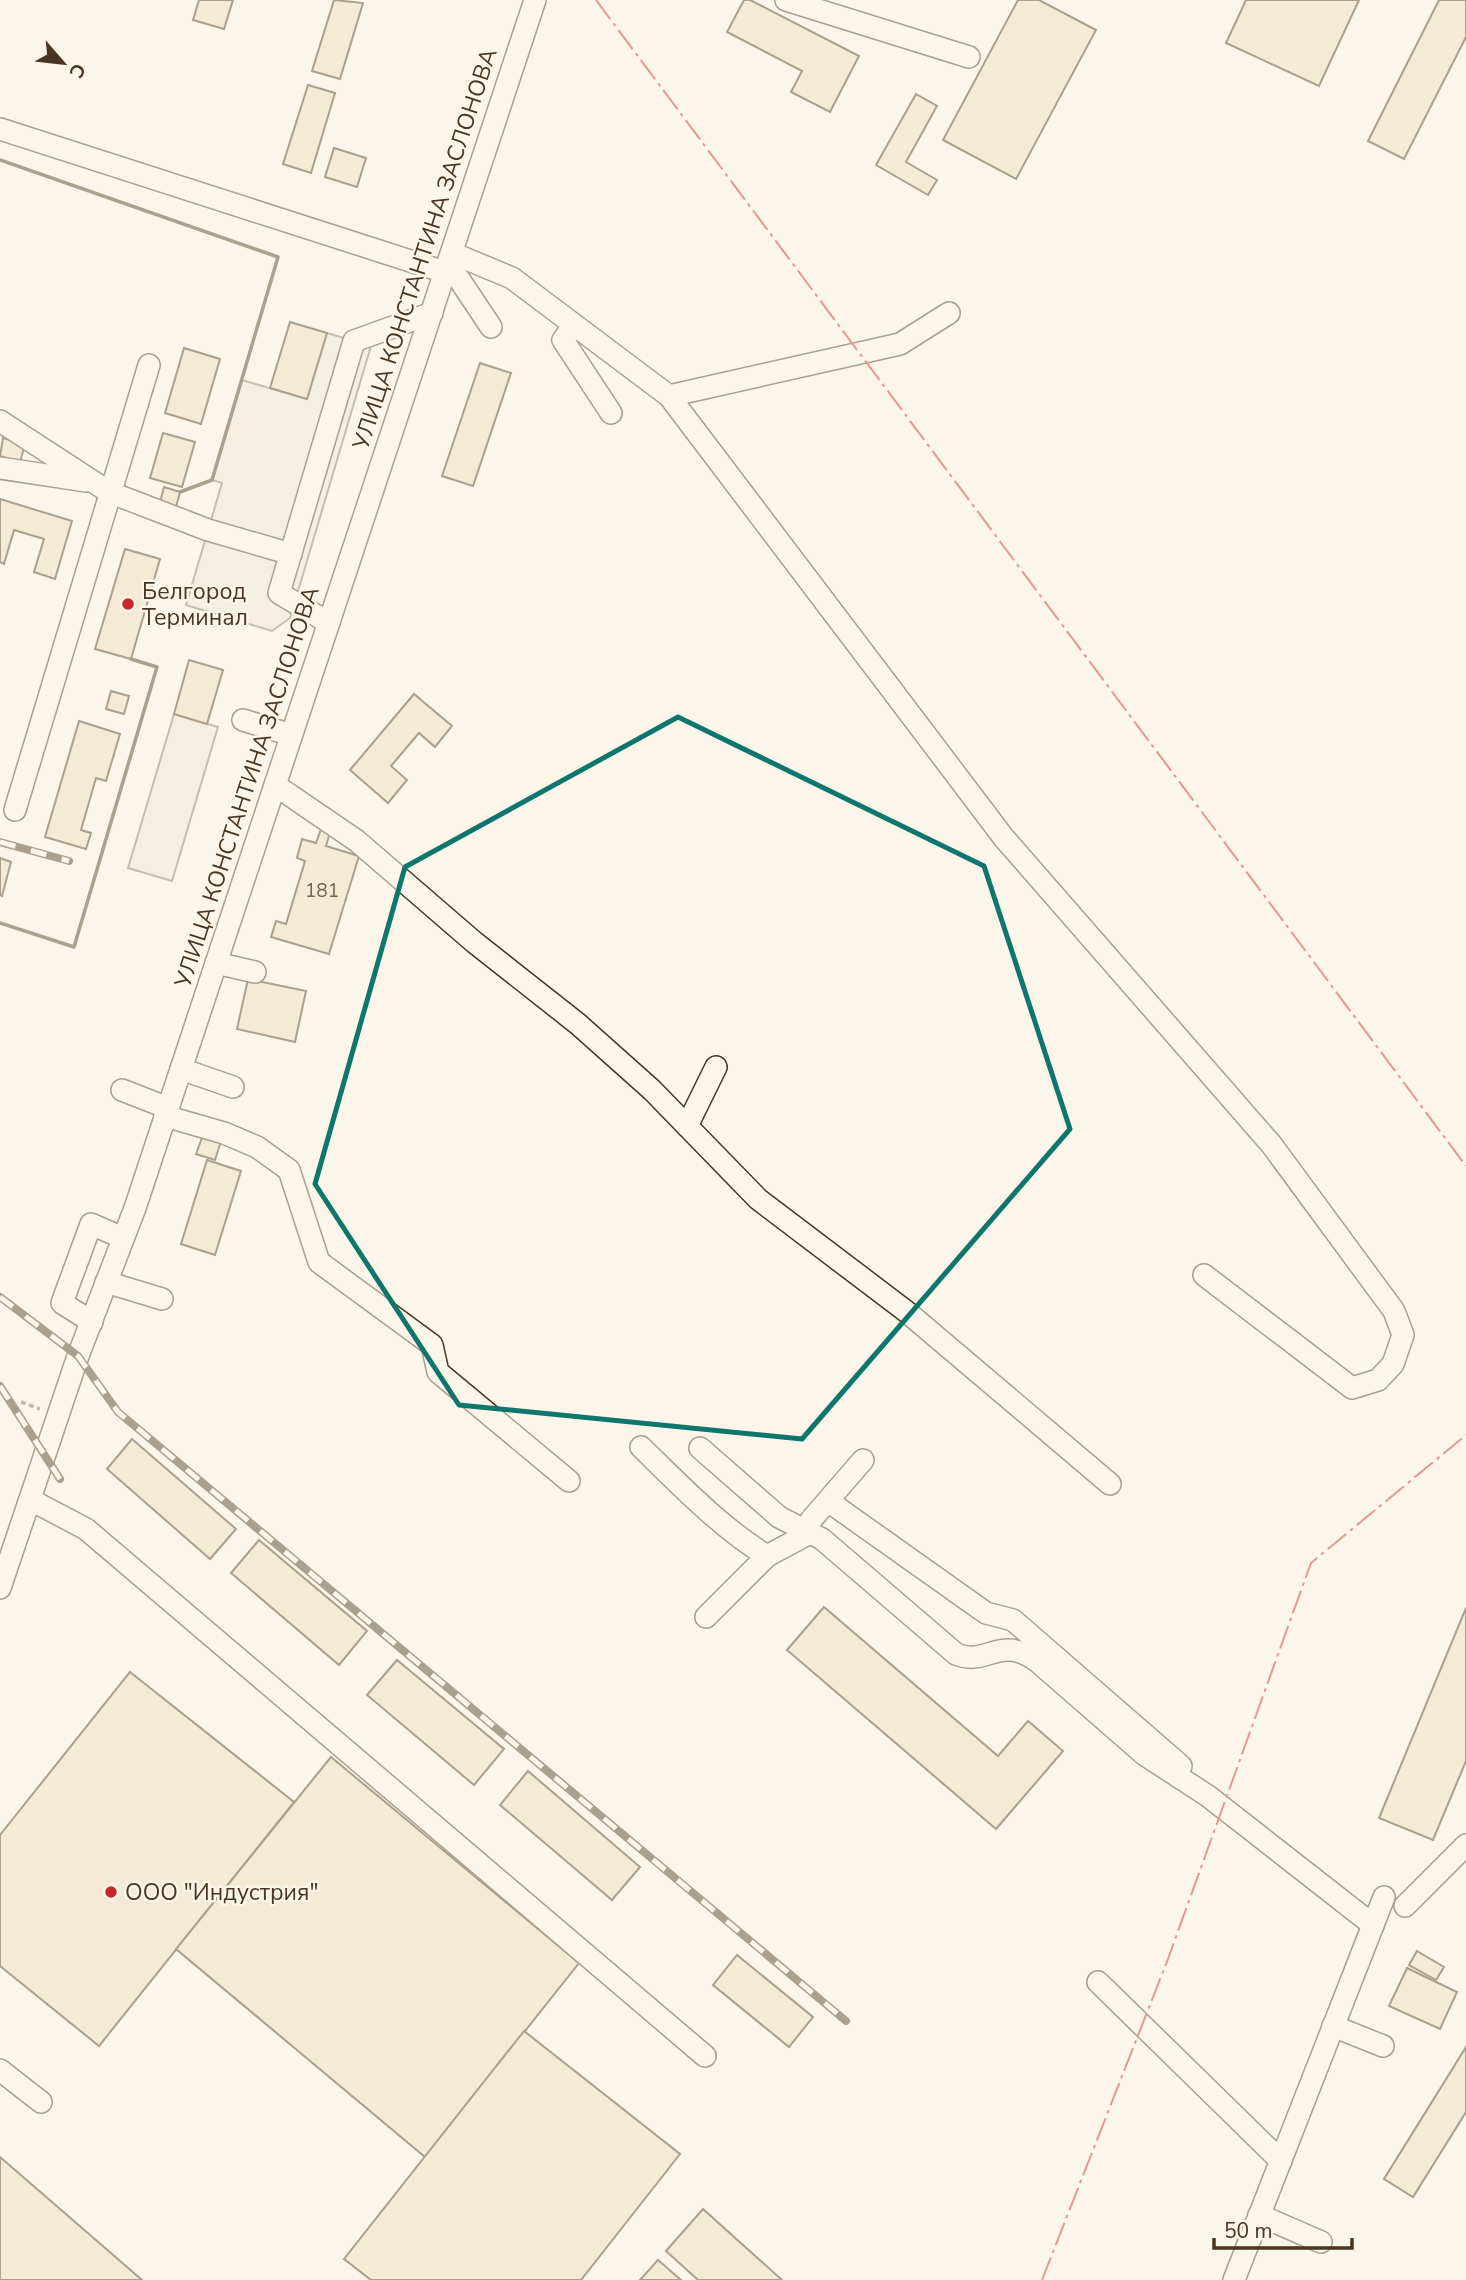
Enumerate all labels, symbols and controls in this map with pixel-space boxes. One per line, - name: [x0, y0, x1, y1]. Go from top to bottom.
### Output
- north arrow: [28, 28, 98, 98]
- street label: УЛИЦА КОНСТАНТИНА ЗАСЛОНОВА: [345, 44, 505, 455]
- text: С: [63, 59, 92, 82]
- place label: Белгород Терминал: [142, 576, 248, 633]
- street label: УЛИЦА КОНСТАНТИНА ЗАСЛОНОВА: [167, 582, 327, 993]
- marker: Белгород Терминал: [120, 596, 136, 612]
- house number: 181: [305, 878, 339, 904]
- place label: ООО "Индустрия": [125, 1877, 318, 1908]
- marker: ООО "Индустрия": [103, 1884, 119, 1900]
- scale bar: [1214, 2206, 1352, 2250]
- text: 50 m: [1224, 2217, 1273, 2245]

